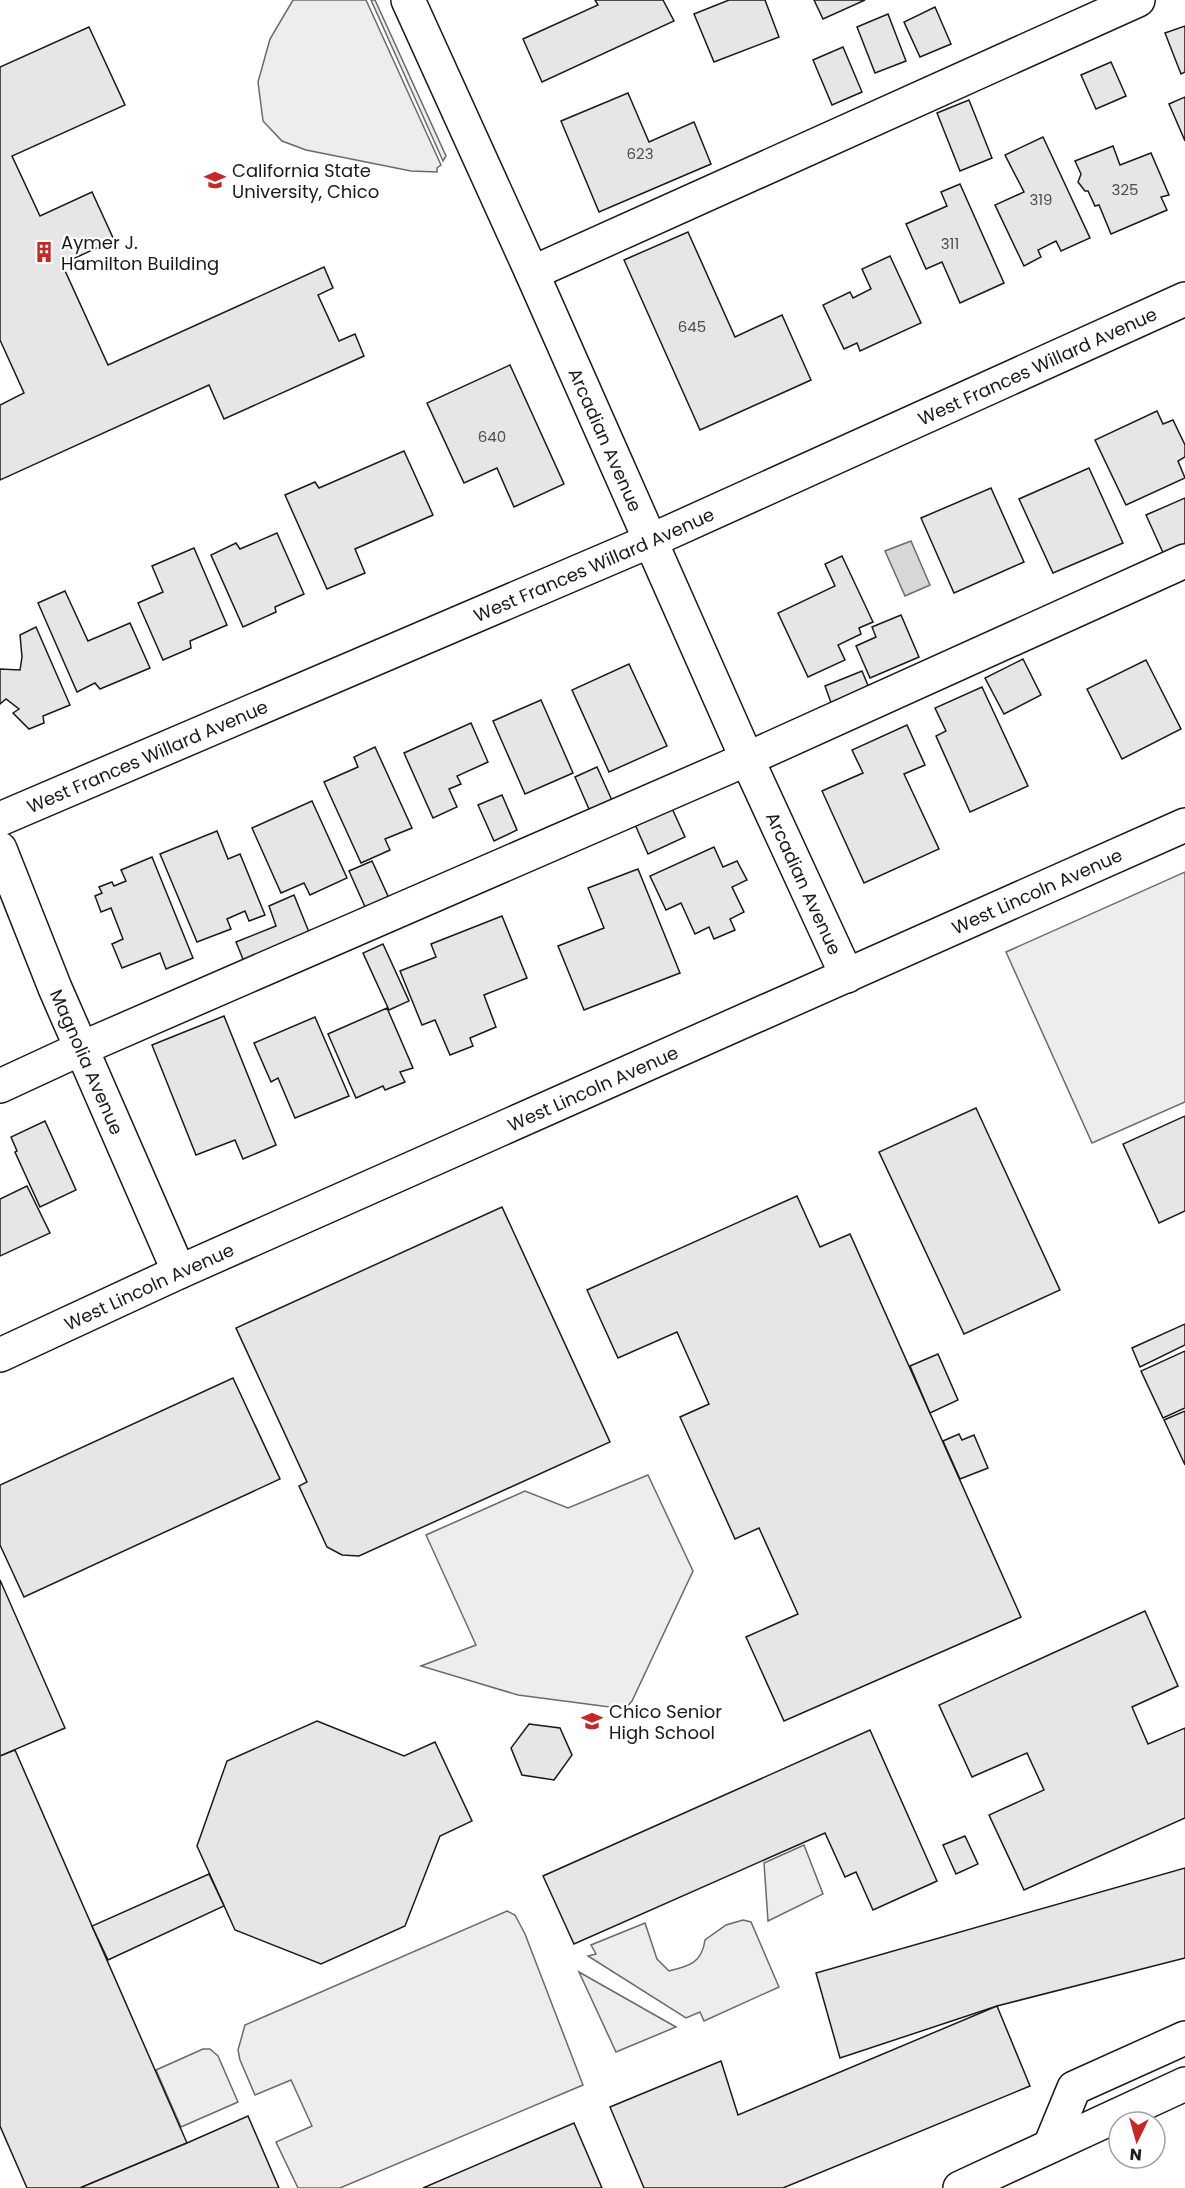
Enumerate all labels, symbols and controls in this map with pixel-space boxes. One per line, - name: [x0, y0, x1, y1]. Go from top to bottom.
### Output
- house number: 623: [627, 143, 654, 164]
- place label: California State University, Chico: [232, 158, 379, 204]
- school or university icon: California State University, Chico: [203, 168, 227, 192]
- house number: 325: [1112, 179, 1138, 200]
- house number: 319: [1029, 189, 1053, 210]
- place label: Aymer J. Hamilton Building: [61, 230, 219, 276]
- house number: 311: [941, 233, 959, 254]
- building icon: Aymer J. Hamilton Building: [32, 240, 56, 264]
- street label: West Frances Willard Avenue: [914, 301, 1161, 431]
- house number: 645: [678, 316, 706, 337]
- street label: Arcadian Avenue: [563, 364, 648, 515]
- house number: 640: [478, 426, 506, 447]
- street label: West Frances Willard Avenue: [470, 501, 718, 628]
- street label: West Frances Willard Avenue: [23, 694, 271, 819]
- street label: Arcadian Avenue: [760, 808, 848, 959]
- street label: West Lincoln Avenue: [948, 842, 1126, 940]
- street label: Magnolia Avenue: [44, 985, 130, 1138]
- street label: West Lincoln Avenue: [503, 1039, 682, 1137]
- street label: West Lincoln Avenue: [60, 1237, 238, 1336]
- place label: Chico Senior High School: [609, 1699, 722, 1745]
- school or university icon: Chico Senior High School: [580, 1709, 604, 1733]
- north arrow: [1107, 2110, 1167, 2170]
- text: N: [1129, 2142, 1143, 2166]

